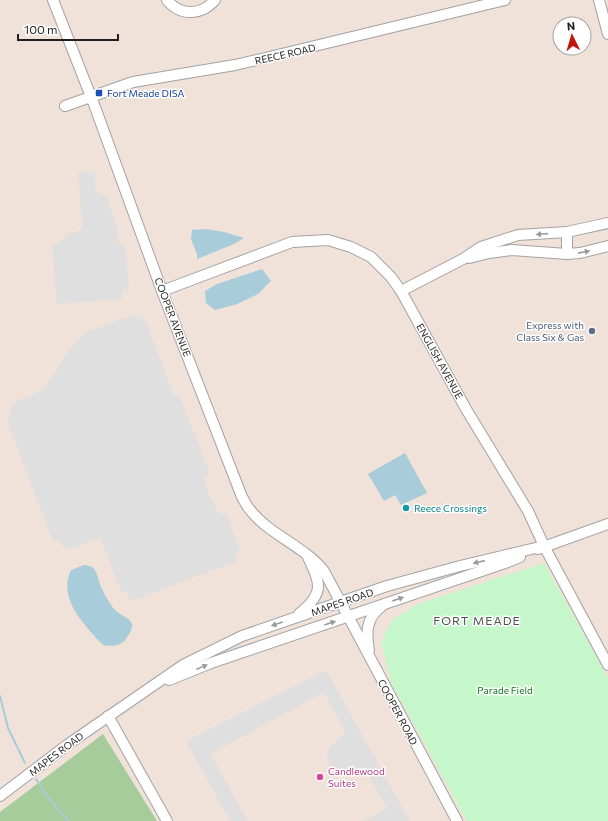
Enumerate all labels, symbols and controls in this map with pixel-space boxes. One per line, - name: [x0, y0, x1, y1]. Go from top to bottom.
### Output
- scale bar: [18, 16, 118, 42]
- north arrow: [552, 16, 592, 56]
- text: N: [566, 19, 576, 32]
- text: 100 m: [24, 22, 58, 36]
- street label: REECE ROAD: [253, 41, 317, 67]
- place label: Fort Meade DISA: [107, 87, 185, 99]
- marker: Fort Meade DISA: [94, 88, 104, 98]
- one-way arrow: [536, 230, 548, 237]
- one-way arrow: [578, 248, 591, 254]
- street label: COOPER AVENUE: [152, 276, 194, 358]
- place label: Express with Class Six & Gas: [516, 319, 584, 343]
- street label: ENGLISH AVENUE: [414, 321, 466, 401]
- marker: Express with Class Six & Gas: [587, 326, 597, 336]
- place label: Reece Crossings: [414, 502, 487, 514]
- marker: Reece Crossings: [401, 503, 411, 513]
- one-way arrow: [473, 559, 485, 565]
- street label: MAPES ROAD: [309, 586, 375, 618]
- one-way arrow: [393, 596, 405, 602]
- district label: FORT MEADE: [433, 613, 521, 627]
- one-way arrow: [324, 619, 336, 625]
- one-way arrow: [271, 621, 283, 627]
- one-way arrow: [196, 664, 208, 670]
- street label: COOPER ROAD: [376, 677, 420, 747]
- park label: Parade Field: [477, 684, 533, 696]
- street label: MAPES ROAD: [26, 730, 86, 778]
- place label: Candlewood Suites: [328, 765, 385, 789]
- marker: Candlewood Suites: [315, 772, 325, 782]

